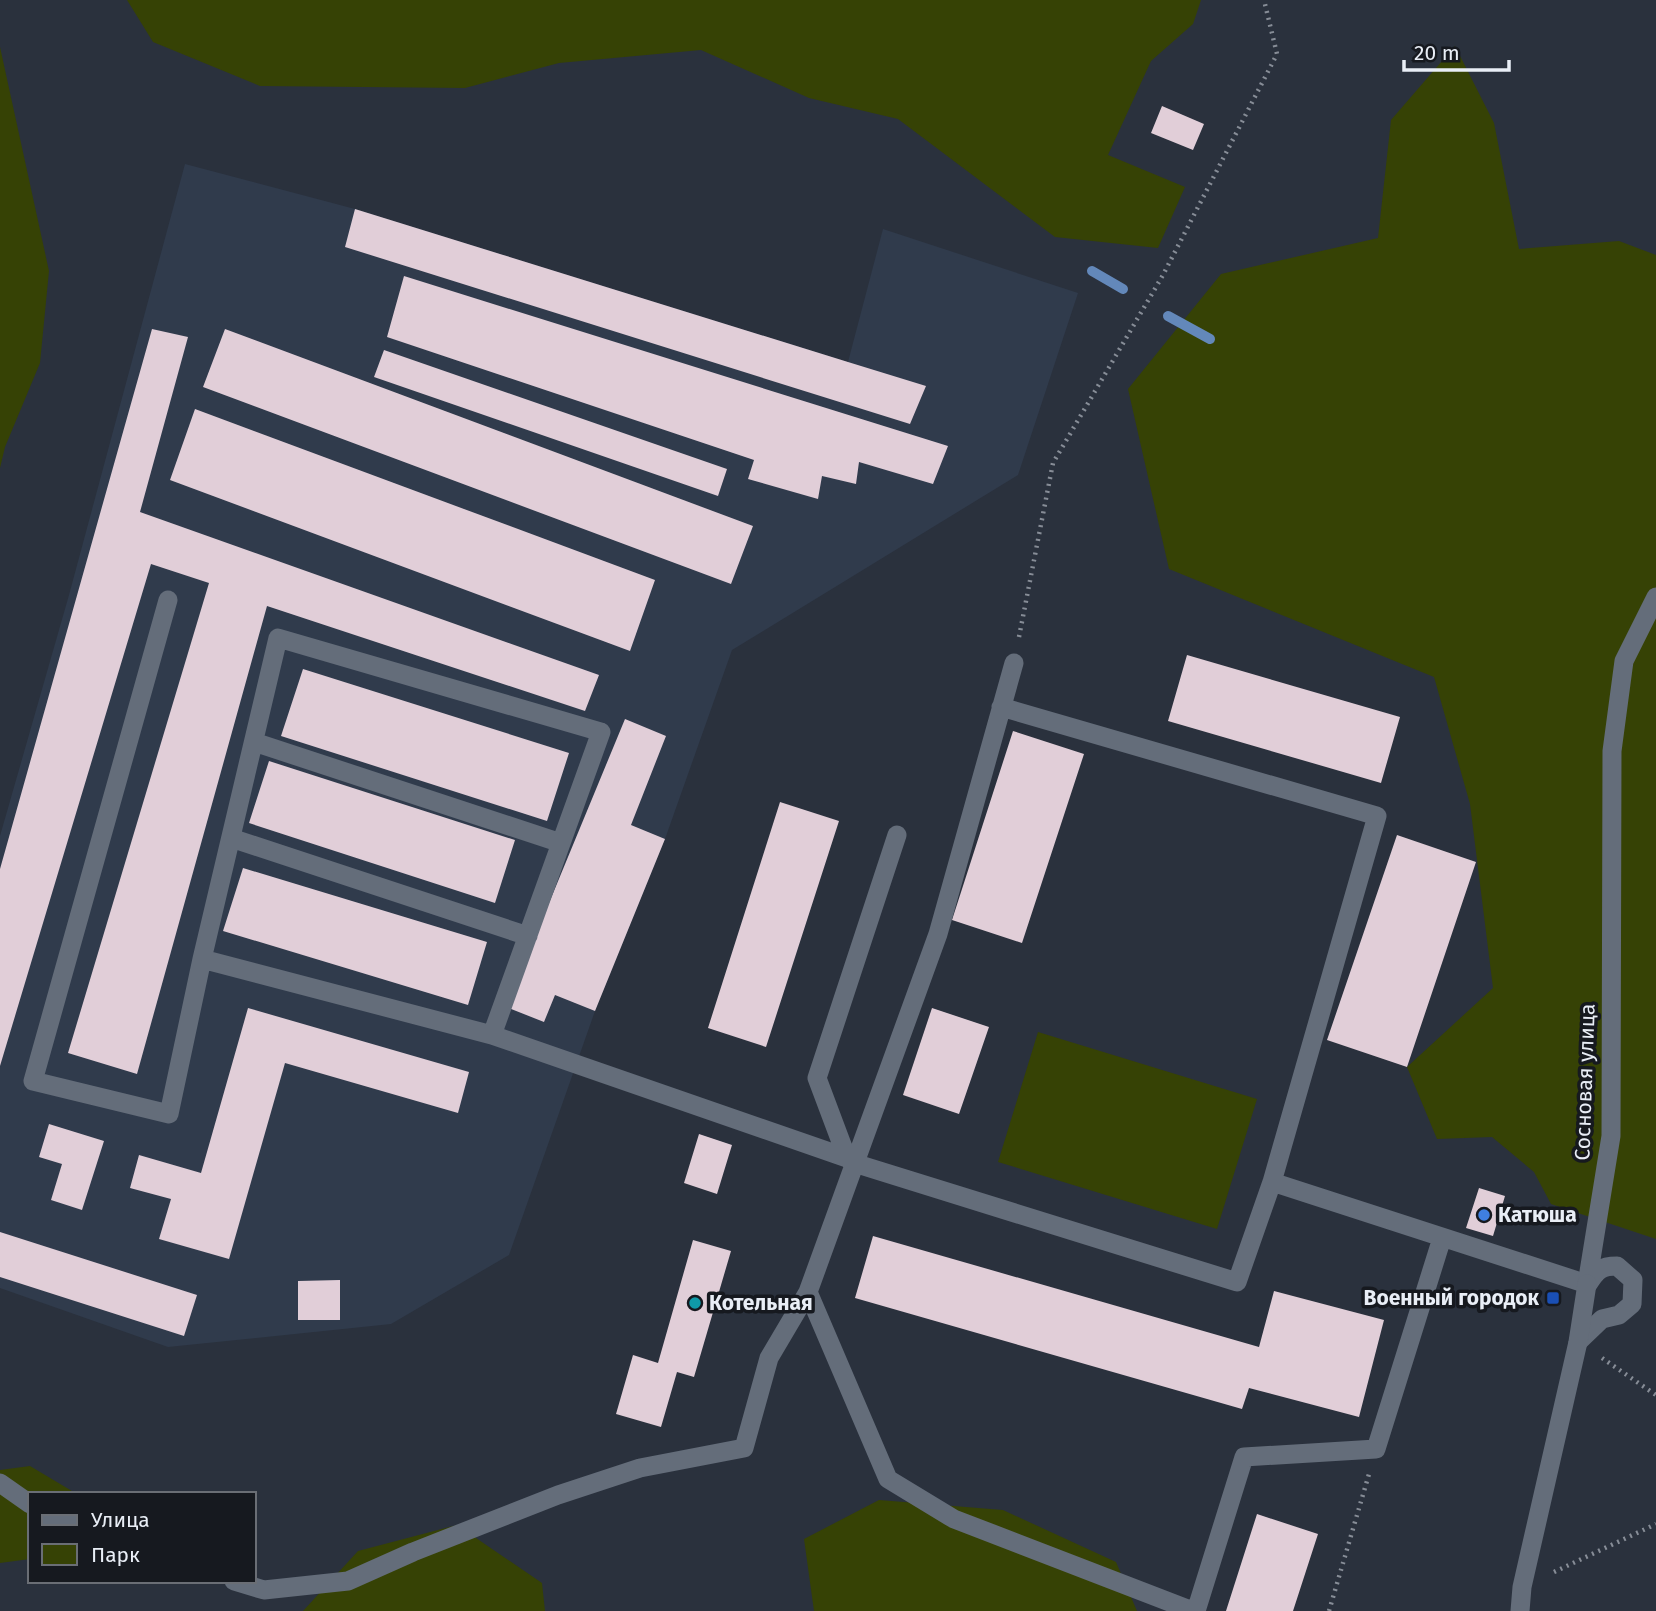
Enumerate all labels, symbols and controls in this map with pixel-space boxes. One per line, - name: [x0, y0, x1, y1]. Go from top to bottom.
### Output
- scale bar: [1404, 28, 1509, 72]
- text: 20 m: [1414, 40, 1460, 66]
- street label: Сосновая улица: [1569, 1003, 1601, 1161]
- place label: Катюша: [1498, 1202, 1577, 1228]
- marker: Катюша: [1476, 1207, 1492, 1223]
- place label: Военный городок: [1363, 1285, 1539, 1311]
- place label: Котельная: [709, 1290, 813, 1316]
- marker: Военный городок: [1545, 1290, 1561, 1306]
- marker: Котельная: [687, 1295, 703, 1311]
- legend: [28, 1492, 256, 1583]
- text: Улица: [91, 1507, 150, 1533]
- text: Парк: [91, 1542, 140, 1568]

